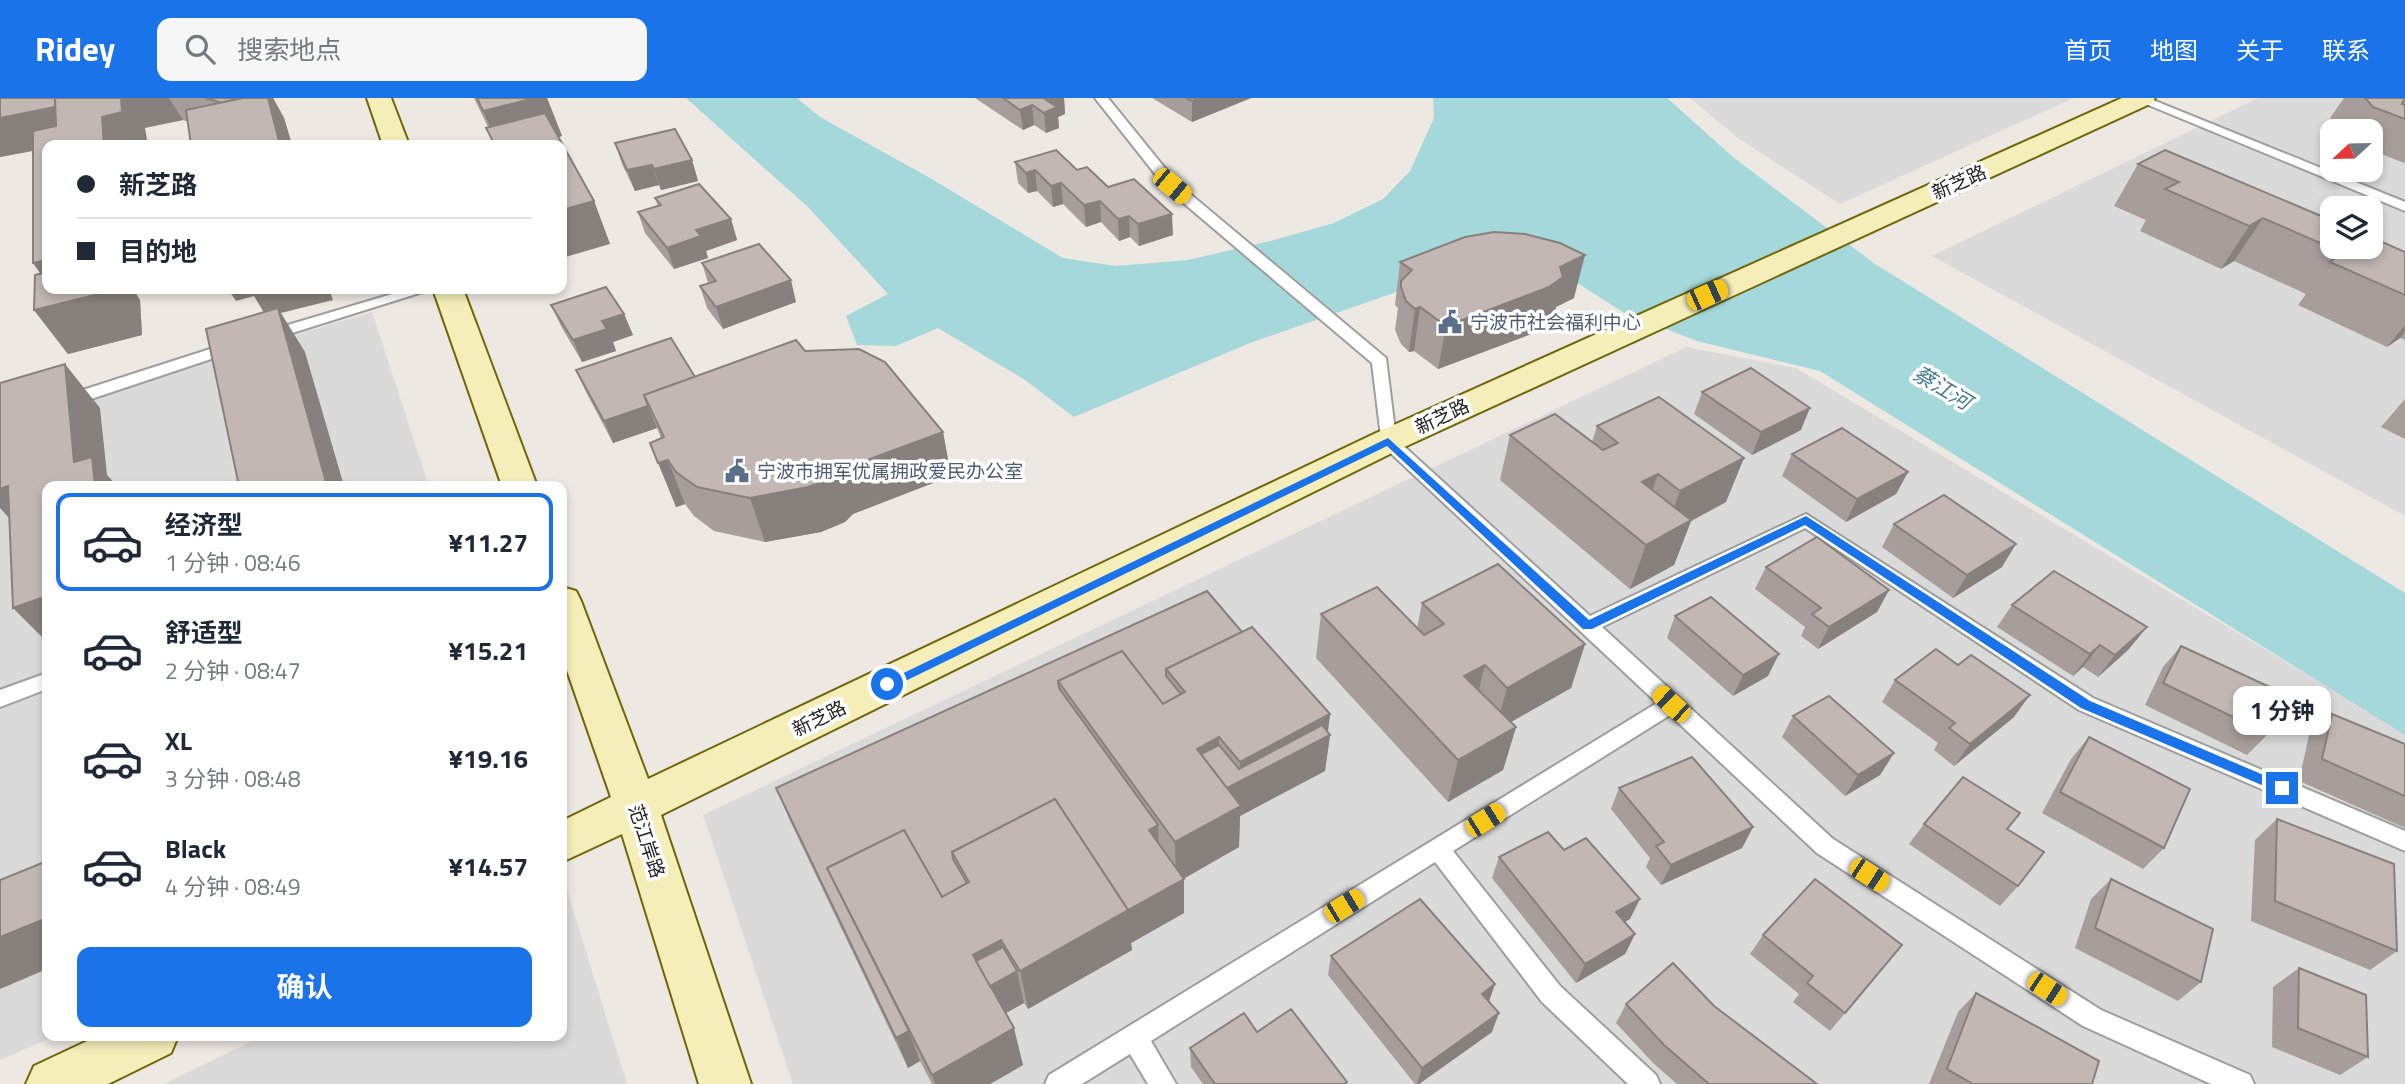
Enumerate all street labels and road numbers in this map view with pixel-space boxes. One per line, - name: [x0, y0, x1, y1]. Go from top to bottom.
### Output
- street label: 新芝路: [1927, 157, 1991, 206]
- street label: 新芝路: [1410, 390, 1474, 441]
- street label: 新芝路: [787, 692, 851, 743]
- street label: 范江岸路: [622, 800, 673, 881]

